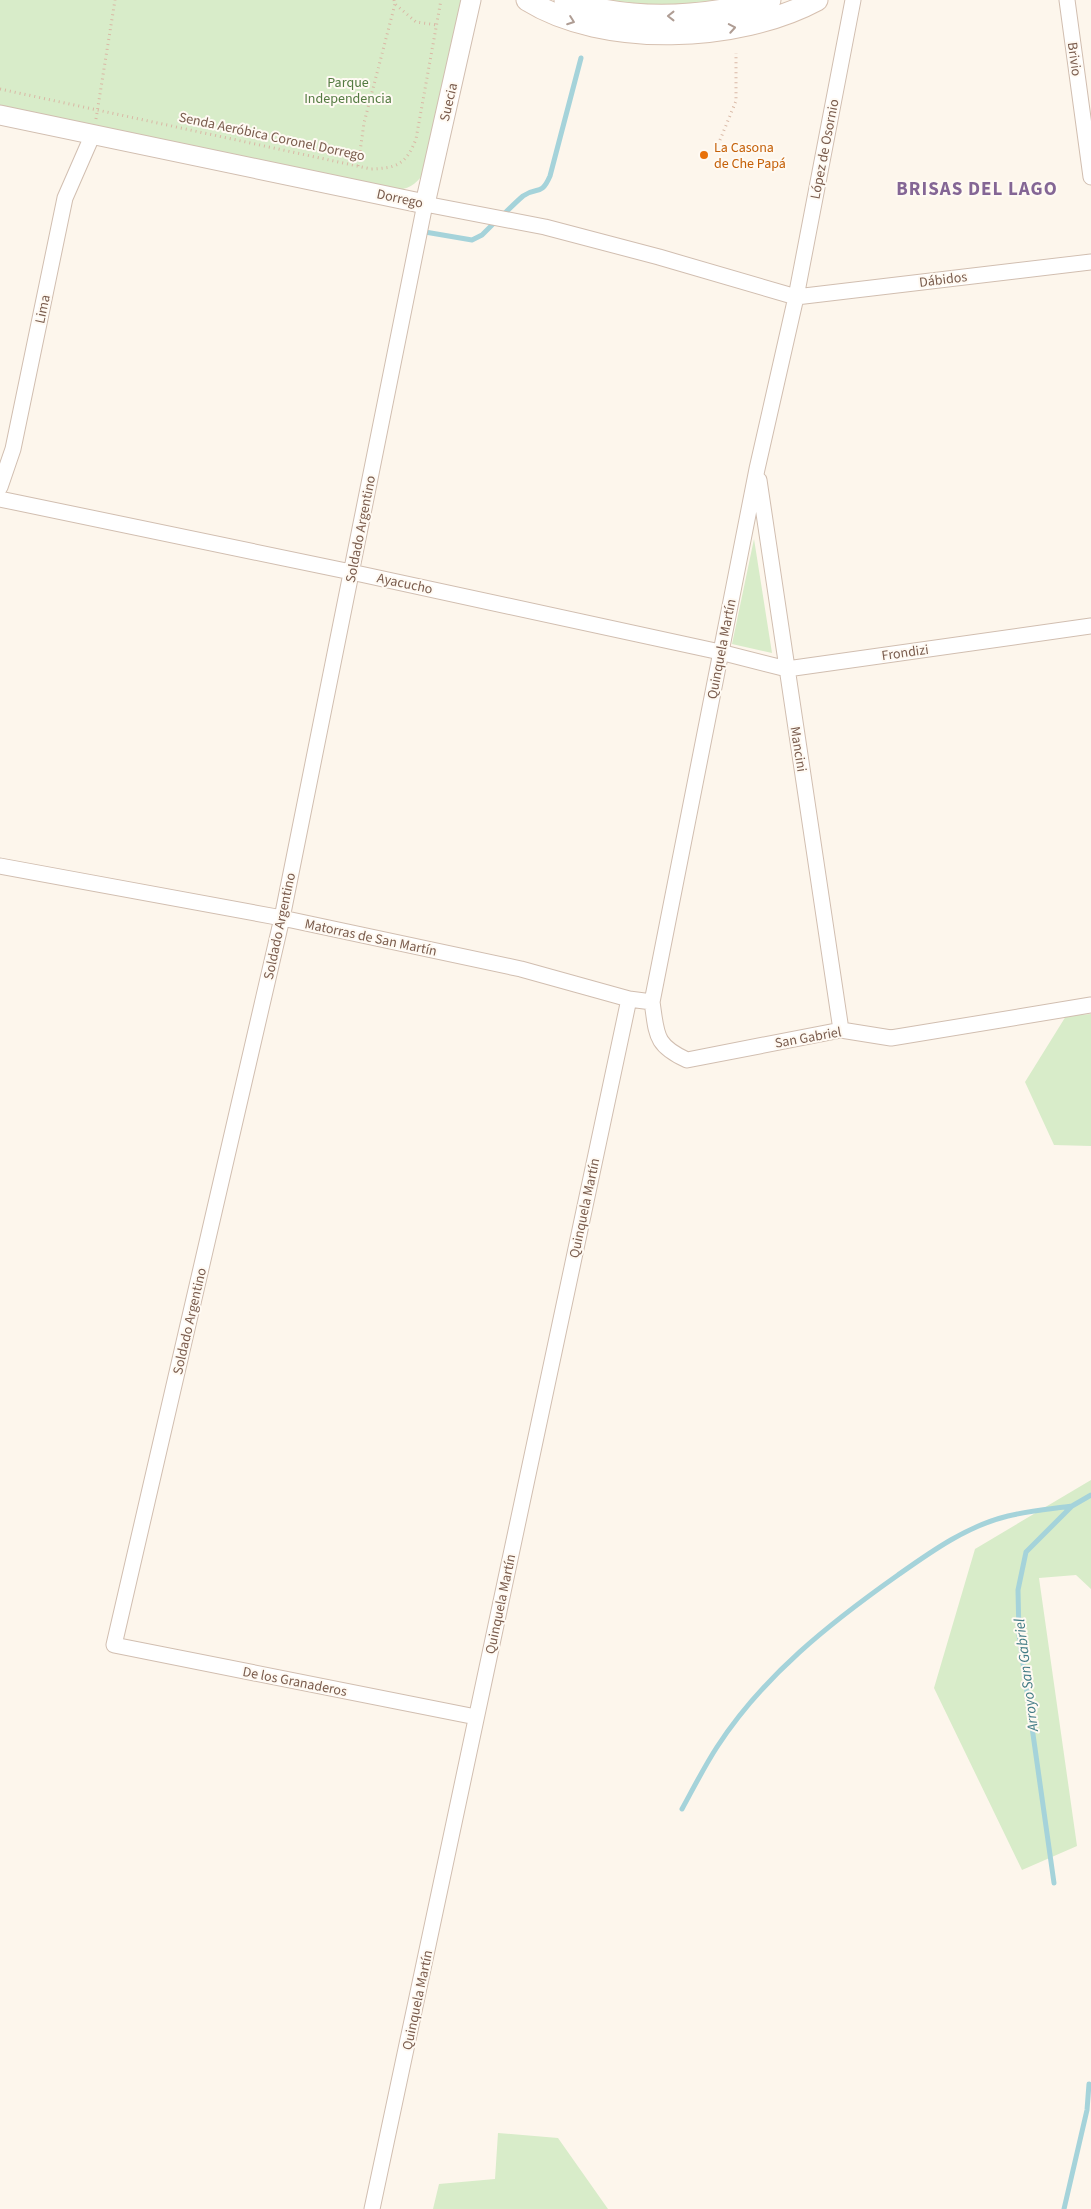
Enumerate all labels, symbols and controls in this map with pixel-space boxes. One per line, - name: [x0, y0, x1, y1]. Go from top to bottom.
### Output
- one-way arrow: [667, 11, 674, 21]
- one-way arrow: [567, 15, 575, 25]
- one-way arrow: [728, 23, 736, 33]
- street label: Brivio: [1062, 41, 1086, 77]
- park label: Parque Independencia: [304, 73, 392, 109]
- street label: Suecia: [435, 81, 463, 123]
- street label: López de Osornio: [805, 97, 844, 201]
- street label: Senda Aeróbica Coronel Dorrego: [177, 107, 367, 166]
- place label: La Casona de Che Papá: [714, 138, 786, 174]
- marker: La Casona de Che Papá: [698, 149, 710, 161]
- district label: BRISAS DEL LAGO: [896, 176, 1058, 203]
- street label: Dorrego: [375, 184, 425, 214]
- street label: Dábidos: [918, 267, 968, 293]
- street label: Lima: [30, 293, 56, 325]
- street label: Soldado Argentino: [341, 474, 381, 585]
- street label: Ayacucho: [375, 568, 434, 600]
- street label: Quinquela Martín: [702, 597, 742, 701]
- street label: Frondizi: [880, 640, 930, 666]
- street label: Mancini: [785, 725, 811, 773]
- street label: Soldado Argentino: [259, 871, 301, 982]
- street label: Matorras de San Martín: [303, 914, 439, 962]
- street label: San Gabriel: [773, 1022, 843, 1054]
- street label: Quinquela Martín: [565, 1156, 605, 1260]
- street label: Soldado Argentino: [168, 1266, 212, 1376]
- street label: Quinquela Martín: [481, 1552, 521, 1656]
- water label: Arroyo San Gabriel: [1009, 1617, 1044, 1734]
- street label: De los Granaderos: [241, 1662, 349, 1702]
- street label: Quinquela Martín: [398, 1948, 438, 2052]

